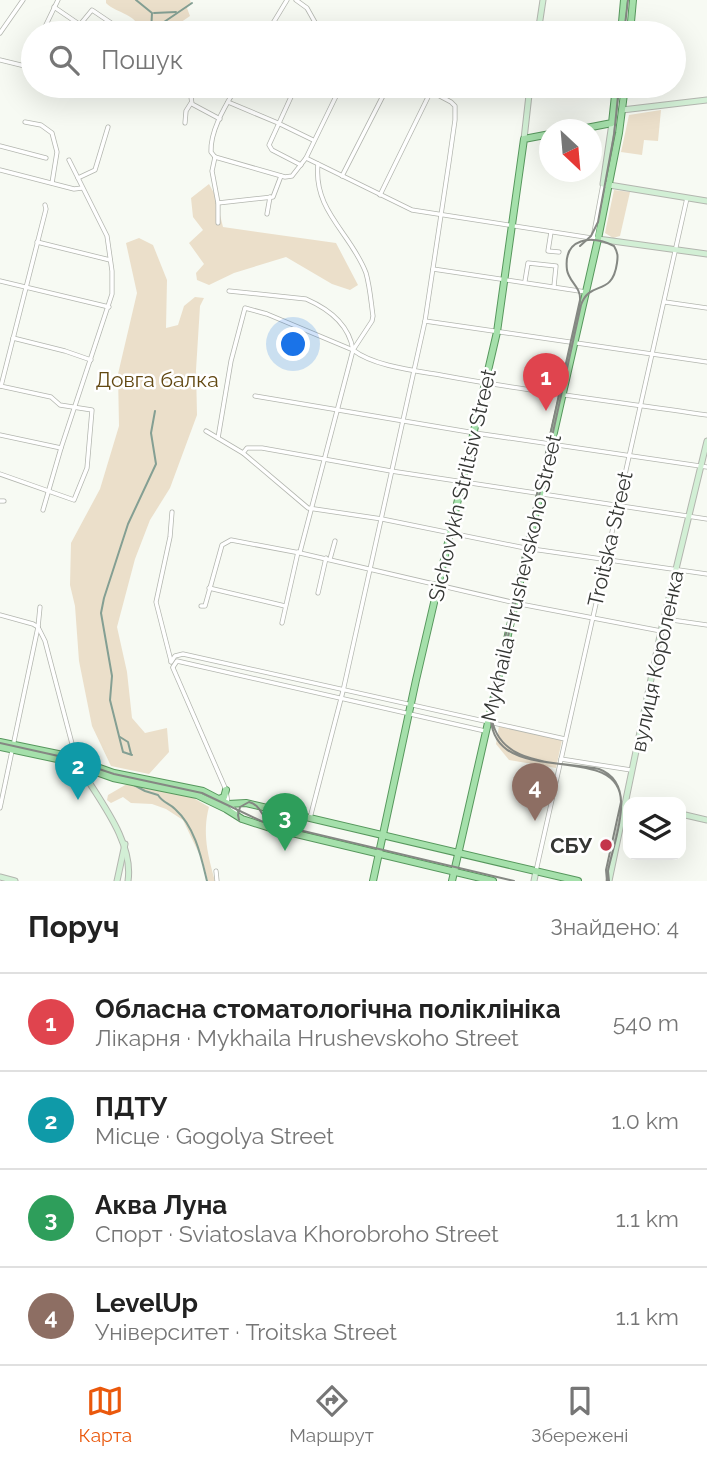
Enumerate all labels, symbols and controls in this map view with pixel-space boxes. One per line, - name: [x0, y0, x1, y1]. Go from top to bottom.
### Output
- search box: [21, 21, 686, 98]
- icon: search: [45, 41, 83, 79]
- text: Пошук: [101, 45, 183, 75]
- north arrow: [539, 119, 602, 182]
- your location: [276, 327, 310, 361]
- pin: 1: [523, 353, 569, 411]
- street label: Sichovykh Striltsiv Street: [423, 366, 501, 604]
- park label: Довга балка: [95, 367, 219, 392]
- street label: Mykhaila Hrushevskoho Street: [476, 432, 566, 724]
- street label: Troitska Street: [582, 469, 638, 609]
- street label: вулиця Короленка: [626, 568, 688, 754]
- pin: 2: [55, 742, 101, 800]
- pin: 4: [512, 763, 558, 821]
- pin: 3: [262, 793, 308, 851]
- map controls: [623, 797, 686, 860]
- button: layers: [623, 797, 686, 860]
- place label: СБУ: [550, 833, 593, 858]
- marker: СБУ: [598, 837, 614, 853]
- text: Поруч: [28, 909, 119, 944]
- text: Знайдено: 4: [550, 913, 679, 940]
- text: Обласна стоматологічна поліклініка: [95, 994, 561, 1024]
- text: 1: [45, 1009, 57, 1036]
- text: 540 m: [613, 1009, 679, 1036]
- text: Лікарня · Mykhaila Hrushevskoho Street: [95, 1024, 519, 1051]
- text: ПДТУ: [95, 1092, 167, 1122]
- text: 2: [45, 1107, 57, 1134]
- text: 1.0 km: [612, 1107, 679, 1134]
- text: Місце · Gogolya Street: [95, 1122, 334, 1149]
- text: Аква Луна: [95, 1190, 227, 1220]
- text: 3: [45, 1205, 57, 1232]
- text: 1.1 km: [616, 1205, 679, 1232]
- text: Спорт · Sviatoslava Khorobroho Street: [95, 1220, 499, 1247]
- text: LevelUp: [95, 1288, 198, 1318]
- text: 4: [44, 1303, 58, 1330]
- text: 1.1 km: [616, 1303, 679, 1330]
- text: Університет · Troitska Street: [95, 1318, 397, 1345]
- tab: Карта: [79, 1382, 132, 1446]
- tab: Маршрут: [289, 1382, 374, 1446]
- tab: Збережені: [531, 1382, 628, 1446]

